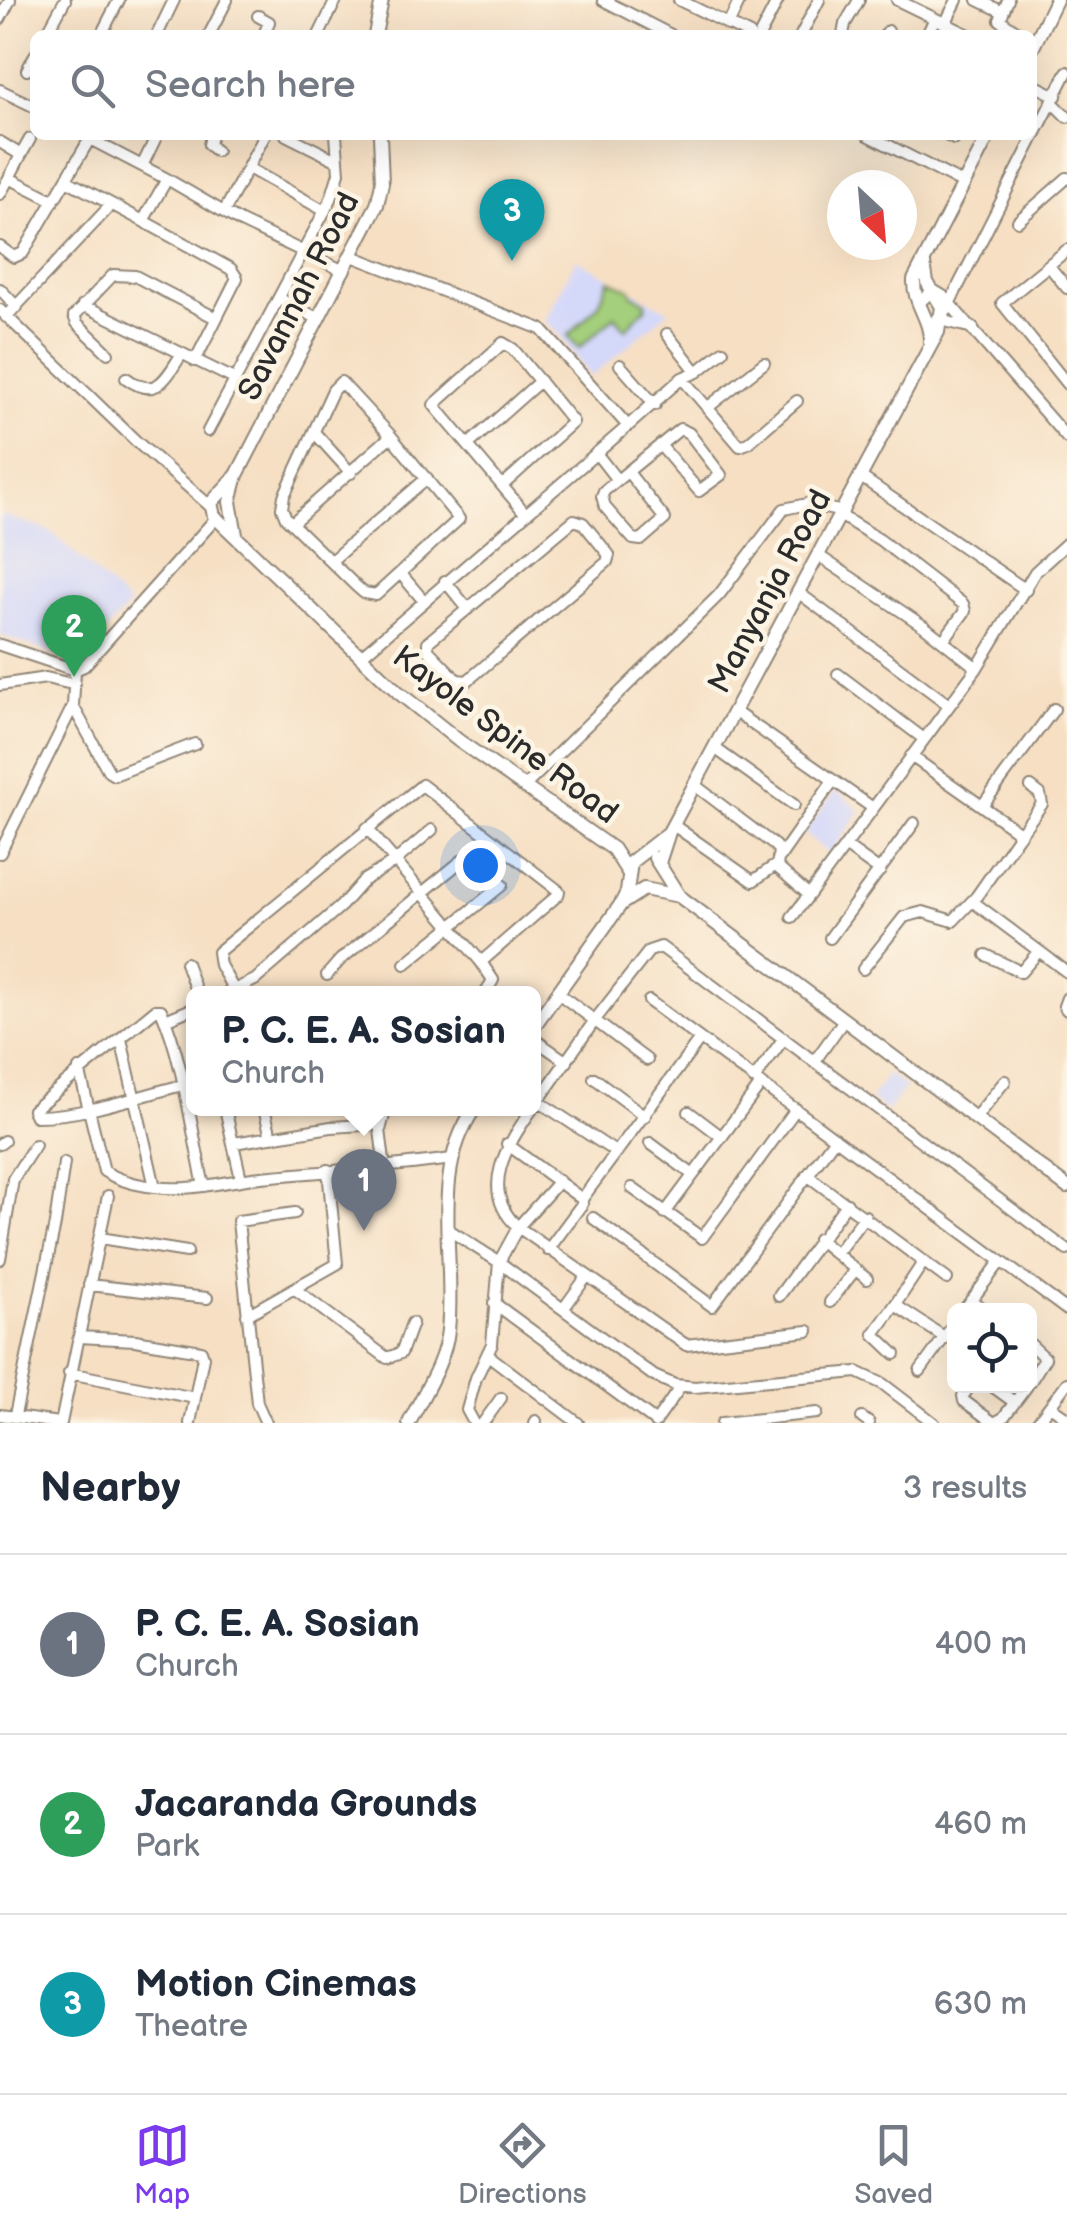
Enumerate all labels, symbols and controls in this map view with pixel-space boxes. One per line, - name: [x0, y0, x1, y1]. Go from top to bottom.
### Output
- search box: [30, 30, 1037, 140]
- icon: search: [65, 58, 120, 113]
- text: Search here: [145, 63, 356, 108]
- north arrow: [827, 170, 917, 260]
- pin: 3: [480, 178, 544, 261]
- street label: Savannah Road: [230, 186, 369, 407]
- street label: Manyanja Road: [700, 483, 840, 700]
- pin: 2: [42, 594, 106, 677]
- street label: Kayole Spine Road: [385, 638, 626, 833]
- your location: [455, 840, 506, 891]
- popup: [186, 986, 541, 1116]
- text: P. C. E. A. Sosian: [221, 1009, 506, 1054]
- text: Church: [221, 1054, 325, 1093]
- pin: 1: [332, 1148, 396, 1231]
- map controls: [947, 1303, 1037, 1393]
- button: locate: [947, 1303, 1037, 1393]
- text: Nearby: [40, 1463, 180, 1514]
- text: 3 results: [903, 1469, 1027, 1508]
- text: P. C. E. A. Sosian: [135, 1602, 420, 1647]
- text: 1: [66, 1625, 79, 1664]
- text: 400 m: [935, 1625, 1027, 1664]
- text: Church: [135, 1647, 239, 1686]
- text: Jacaranda Grounds: [135, 1782, 477, 1827]
- text: 2: [63, 1805, 82, 1844]
- text: 460 m: [934, 1805, 1027, 1844]
- text: Park: [135, 1827, 199, 1866]
- text: Motion Cinemas: [135, 1962, 417, 2007]
- text: 3: [63, 1985, 82, 2024]
- text: 630 m: [934, 1985, 1027, 2024]
- text: Theatre: [135, 2007, 248, 2046]
- tab: Map: [134, 2118, 190, 2211]
- tab: Directions: [458, 2118, 587, 2211]
- tab: Saved: [855, 2118, 933, 2211]

